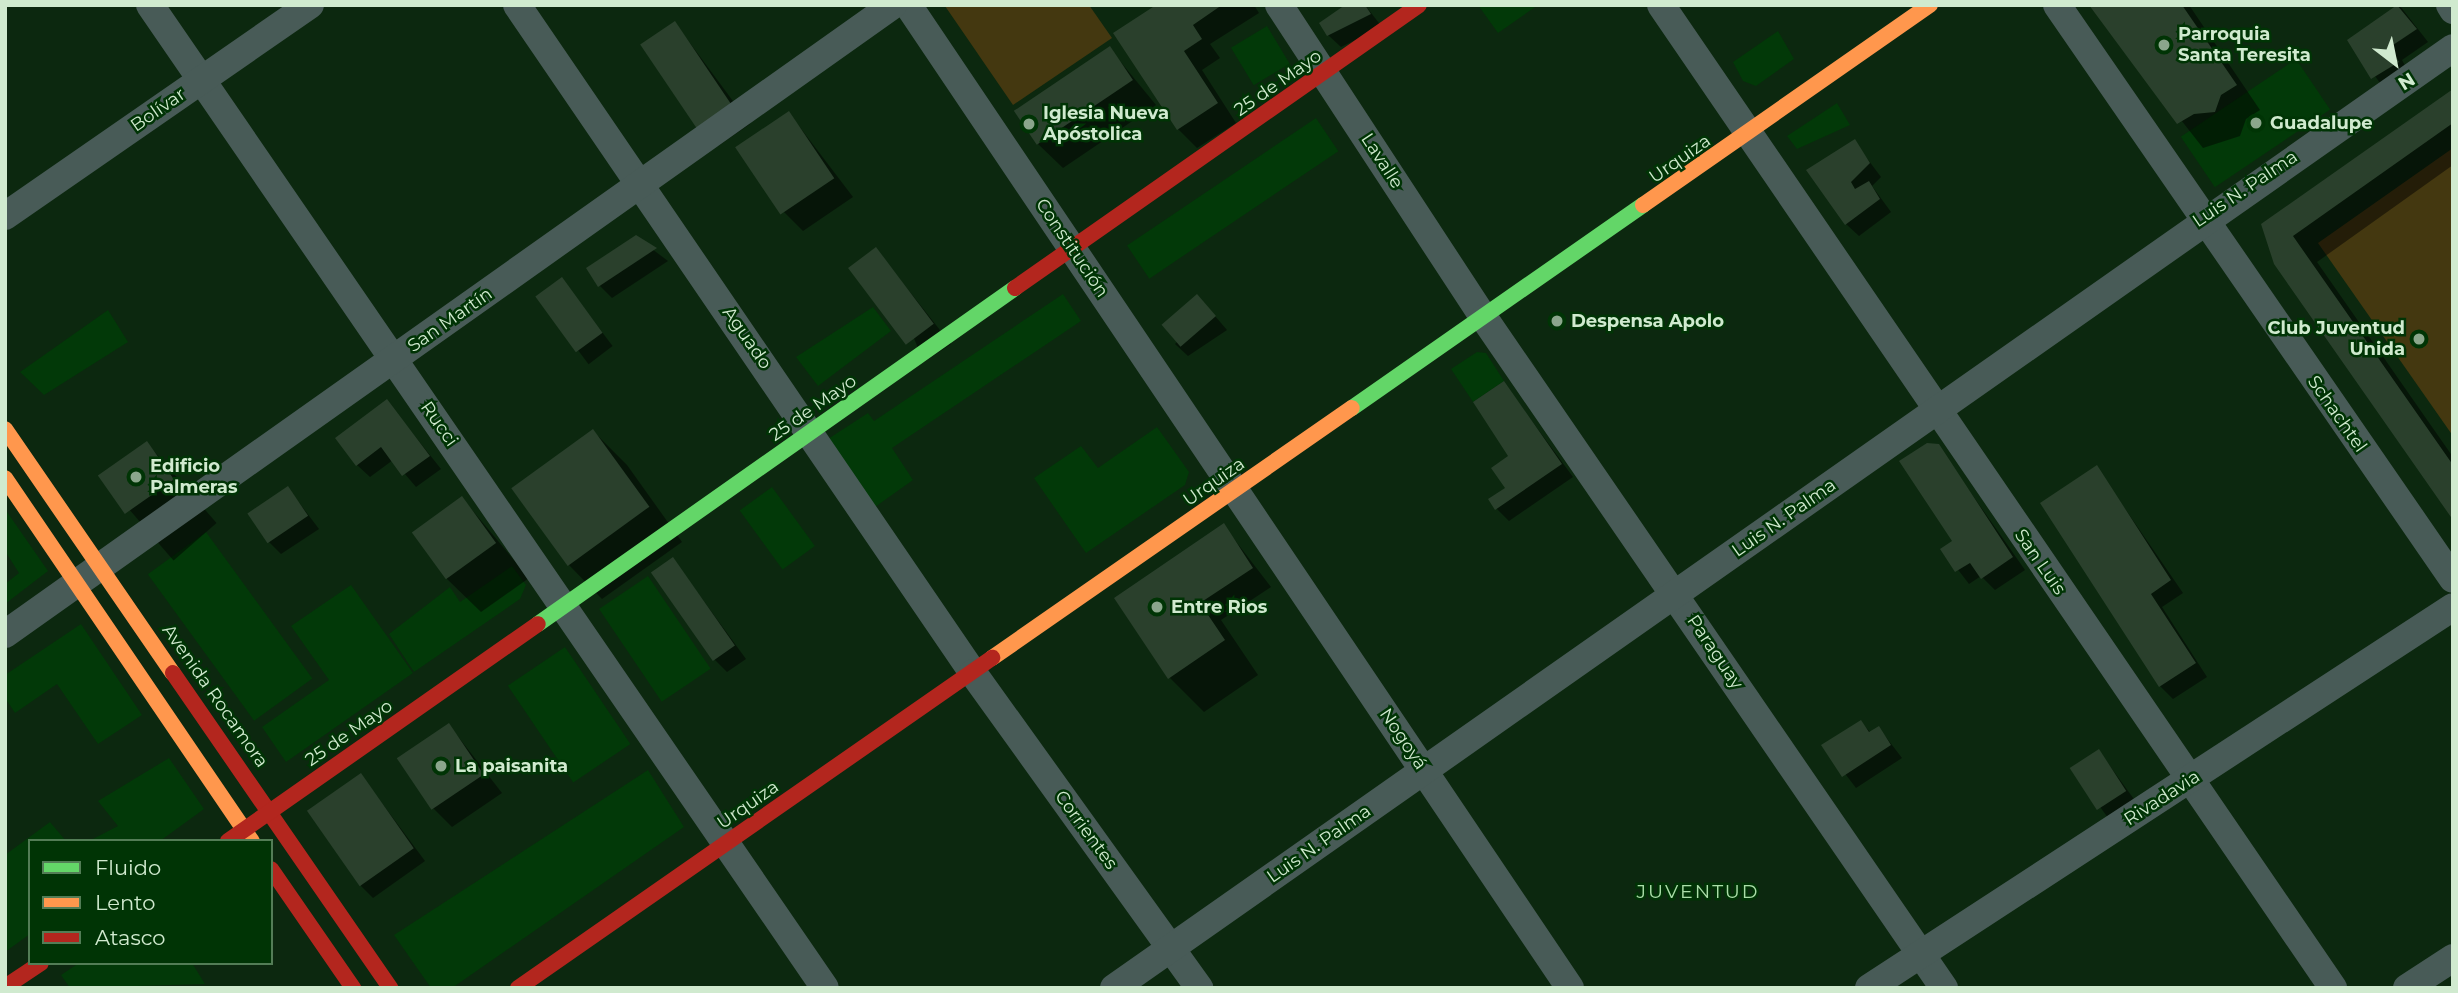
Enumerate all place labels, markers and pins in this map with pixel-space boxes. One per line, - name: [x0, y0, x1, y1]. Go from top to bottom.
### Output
- place label: Parroquia Santa Teresita: [2178, 24, 2311, 66]
- marker: Parroquia Santa Teresita: [2156, 37, 2172, 53]
- place label: Iglesia Nueva Apóstolica: [1043, 103, 1169, 146]
- place label: Guadalupe: [2270, 112, 2373, 134]
- marker: Guadalupe: [2248, 115, 2264, 131]
- marker: Iglesia Nueva Apóstolica: [1021, 116, 1037, 132]
- place label: Despensa Apolo: [1571, 310, 1724, 332]
- marker: Despensa Apolo: [1549, 313, 1565, 329]
- place label: Club Juventud Unida: [2268, 318, 2405, 360]
- marker: Club Juventud Unida: [2411, 331, 2427, 347]
- place label: Edificio Palmeras: [150, 456, 237, 498]
- marker: Edificio Palmeras: [128, 469, 144, 485]
- place label: Entre Rios: [1171, 596, 1267, 618]
- marker: Entre Rios: [1149, 599, 1165, 615]
- place label: La paisanita: [455, 755, 568, 777]
- marker: La paisanita: [433, 758, 449, 774]

